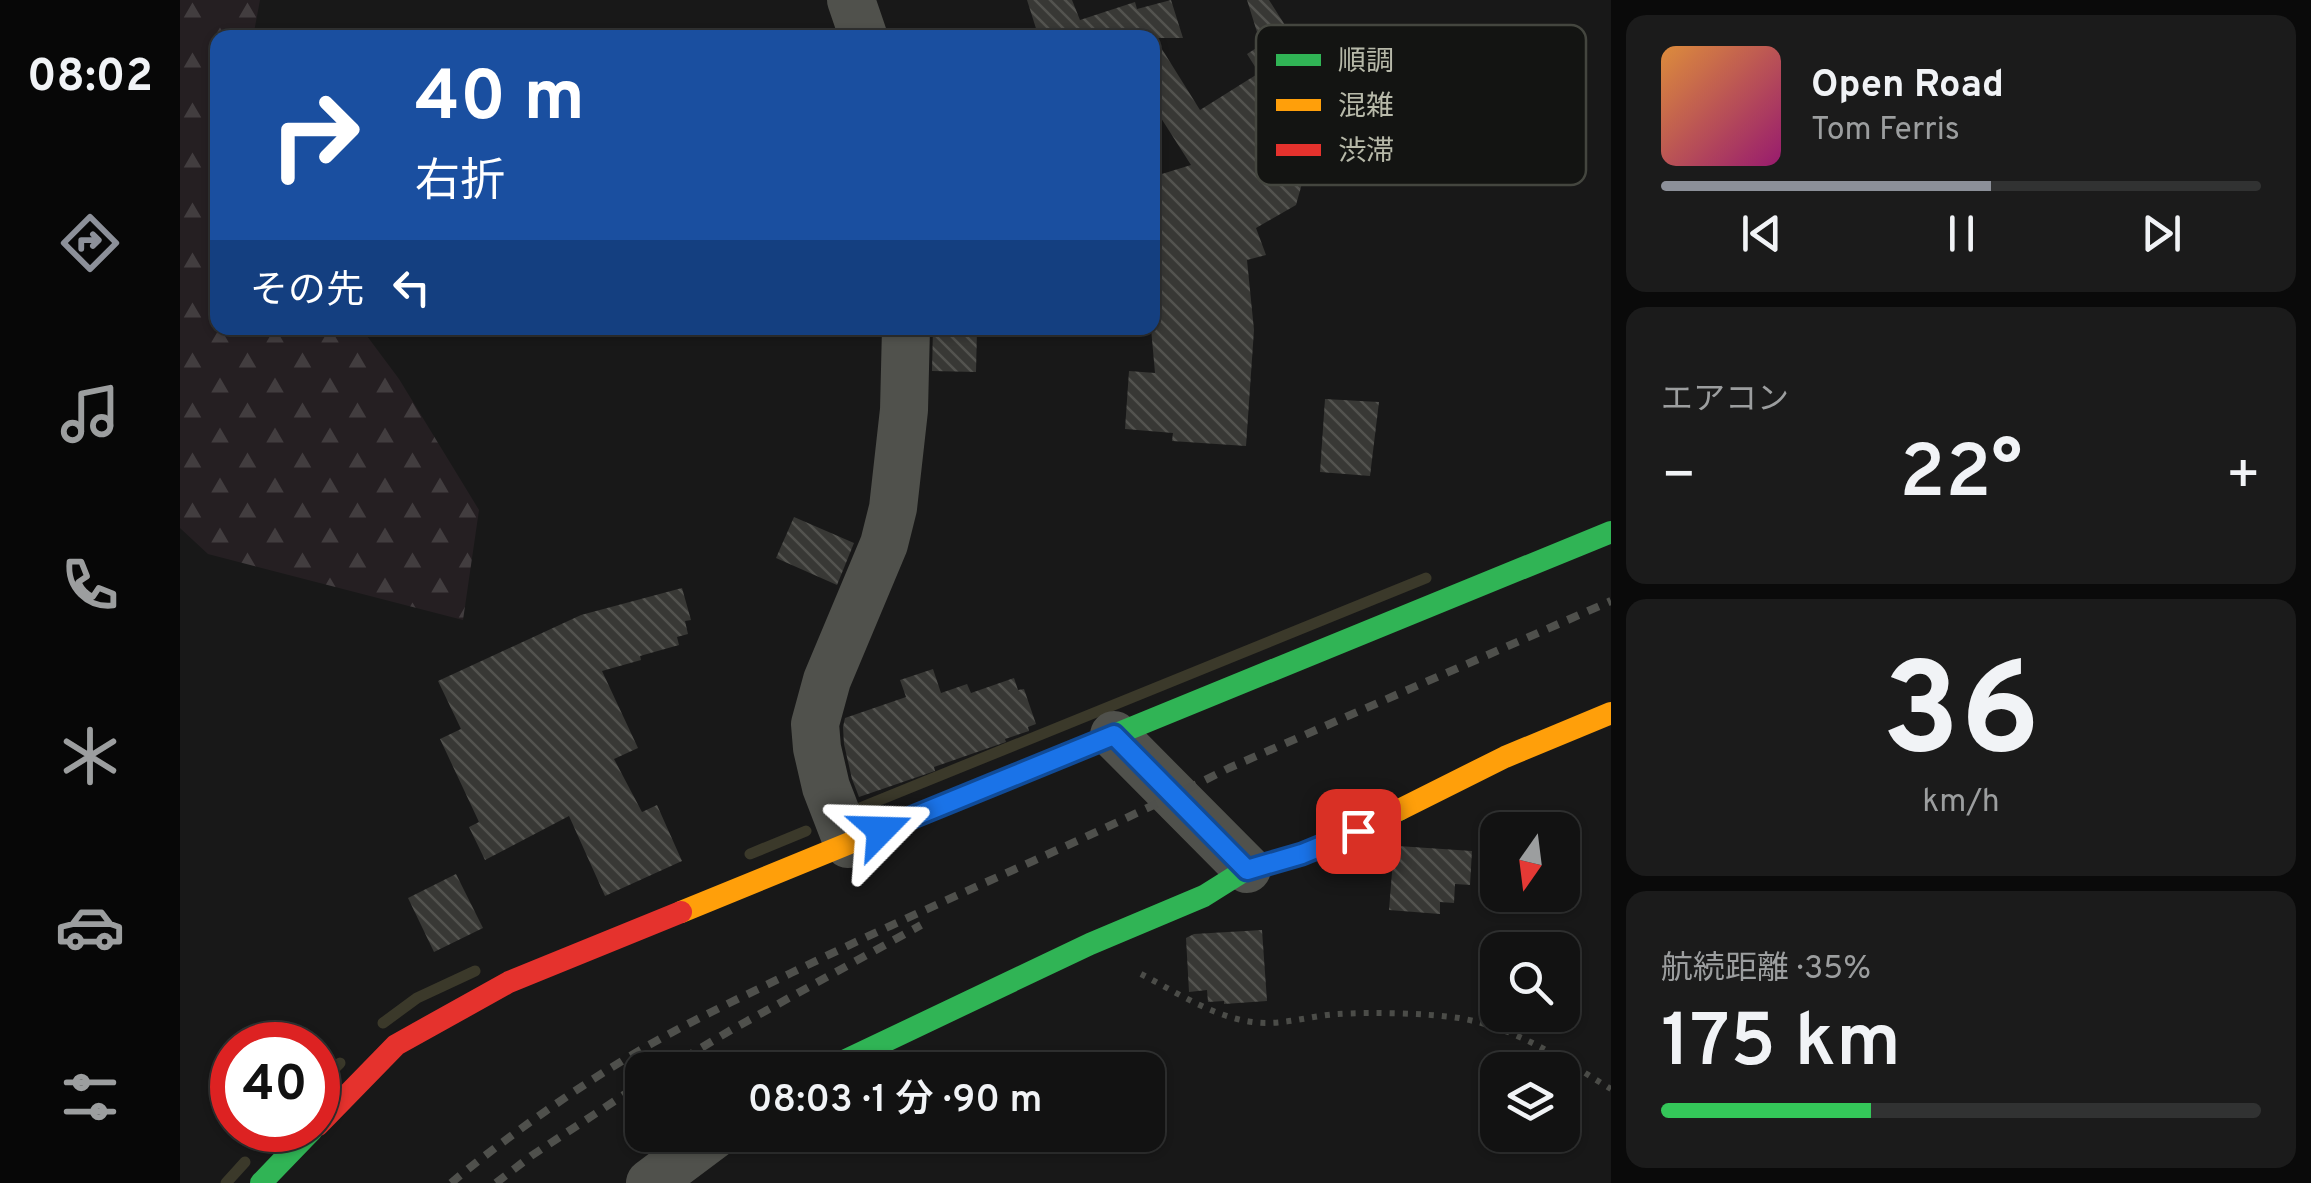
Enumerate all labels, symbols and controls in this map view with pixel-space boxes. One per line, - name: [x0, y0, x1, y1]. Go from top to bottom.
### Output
- legend: [1256, 25, 1586, 185]
- text: 順調: [1338, 45, 1394, 81]
- text: 08:02: [27, 50, 153, 107]
- text: 40 m: [415, 56, 585, 145]
- text: Open Road: [1811, 62, 2004, 111]
- icon: right: [250, 70, 380, 200]
- text: 混雑: [1338, 90, 1394, 126]
- text: Tom Ferris: [1811, 111, 1960, 151]
- text: 渋滞: [1338, 135, 1394, 171]
- text: 右折: [415, 155, 505, 212]
- icon: previous: [1734, 206, 1789, 261]
- icon: pause: [1934, 206, 1989, 261]
- icon: next: [2134, 206, 2189, 261]
- icon: directions: [55, 208, 125, 278]
- icon: left: [384, 260, 439, 315]
- text: その先: [250, 268, 364, 317]
- icon: music: [55, 379, 125, 449]
- text: エアコン: [1661, 381, 1789, 421]
- text: 22°: [1900, 429, 2022, 524]
- text: −: [1661, 443, 1696, 513]
- text: +: [2226, 443, 2261, 513]
- icon: phone: [55, 550, 125, 620]
- text: 36: [1882, 635, 2040, 800]
- icon: climate: [55, 721, 125, 791]
- position arrow: [829, 778, 933, 882]
- text: km/h: [1922, 783, 2000, 823]
- pin: [1316, 789, 1401, 874]
- icon: arrive: [1331, 804, 1386, 859]
- north arrow: [1480, 812, 1580, 912]
- map controls: [1480, 812, 1580, 1152]
- icon: car: [55, 892, 125, 962]
- button: search: [1480, 932, 1580, 1032]
- text: 航続距離 · 35%: [1661, 950, 1871, 990]
- text: 175 km: [1661, 998, 1901, 1093]
- speed limit sign: 40: [210, 1022, 340, 1152]
- button: layers: [1480, 1052, 1580, 1152]
- icon: filters: [55, 1062, 125, 1132]
- text: 08:03 · 1 分 · 90 m: [748, 1077, 1042, 1126]

